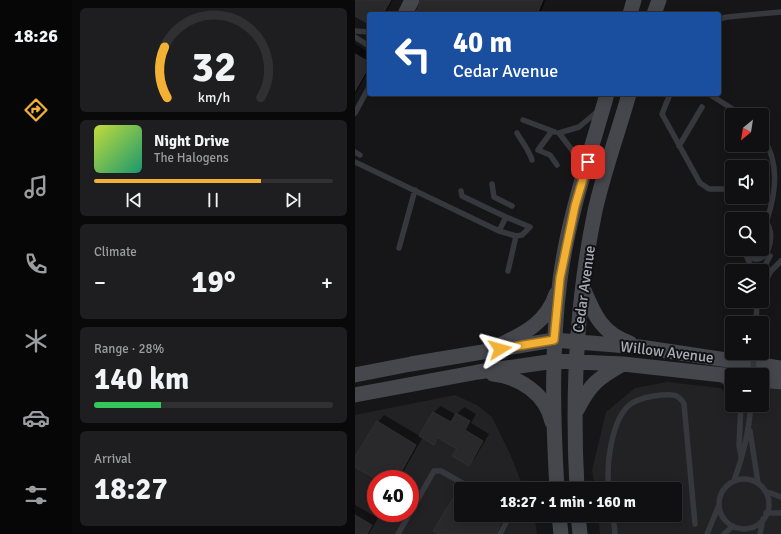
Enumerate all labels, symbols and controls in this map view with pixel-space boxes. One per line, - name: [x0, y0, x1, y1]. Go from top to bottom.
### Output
- text: 18:26: [14, 25, 58, 47]
- text: 40 m: [453, 26, 512, 60]
- icon: left: [387, 28, 439, 80]
- text: 32: [191, 42, 236, 93]
- text: Cedar Avenue: [453, 60, 558, 82]
- text: km/h: [197, 89, 230, 106]
- icon: directions: [22, 96, 50, 124]
- north arrow: [725, 108, 769, 152]
- map controls: [725, 108, 769, 412]
- text: Night Drive: [154, 132, 229, 150]
- pin: [571, 145, 605, 179]
- text: The Halogens: [154, 150, 229, 166]
- icon: arrive: [577, 151, 599, 173]
- button: sound: [725, 160, 769, 204]
- icon: music: [22, 173, 50, 201]
- icon: previous: [123, 189, 145, 211]
- icon: pause: [202, 189, 224, 211]
- icon: next: [282, 189, 304, 211]
- button: search: [725, 212, 769, 256]
- text: Climate: [94, 244, 137, 260]
- street label: Cedar Avenue: [569, 244, 599, 334]
- icon: phone: [22, 250, 50, 278]
- text: 19°: [191, 264, 236, 301]
- button: layers: [725, 264, 769, 308]
- text: −: [94, 269, 106, 296]
- text: +: [321, 269, 333, 296]
- button: +: [725, 316, 769, 360]
- icon: climate: [22, 327, 50, 355]
- position arrow: [479, 328, 521, 370]
- street label: Willow Avenue: [619, 337, 715, 367]
- text: Range · 28%: [94, 341, 164, 357]
- text: 140 km: [94, 361, 189, 398]
- button: −: [725, 368, 769, 412]
- icon: car: [22, 404, 50, 432]
- text: Arrival: [94, 451, 131, 467]
- speed limit sign: 40: [367, 470, 419, 522]
- text: 18:27: [94, 471, 168, 508]
- icon: filters: [22, 481, 50, 509]
- text: 18:27 · 1 min · 160 m: [500, 493, 636, 511]

